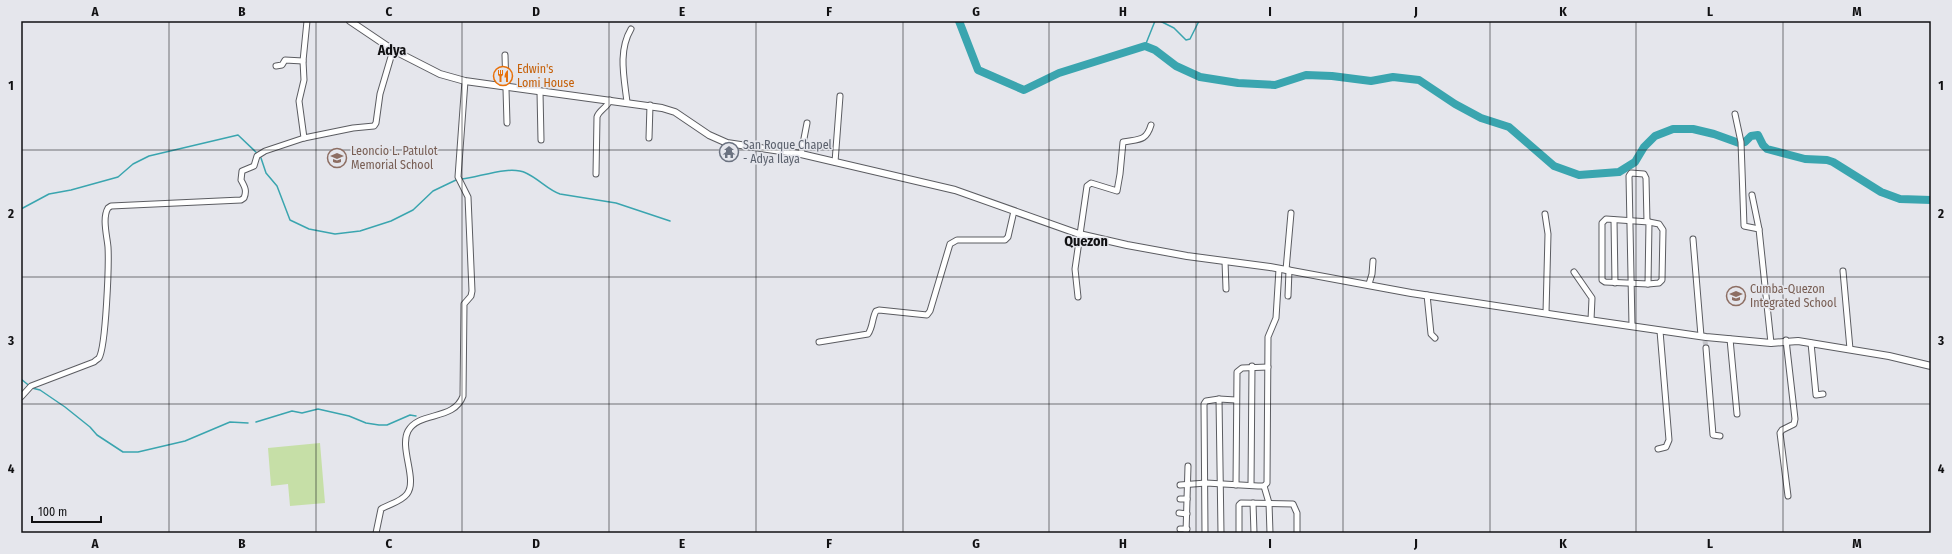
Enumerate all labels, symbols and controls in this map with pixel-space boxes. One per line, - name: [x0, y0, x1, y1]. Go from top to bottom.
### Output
- text: A: [90, 4, 99, 19]
- text: B: [238, 4, 246, 19]
- text: C: [386, 4, 393, 19]
- text: D: [532, 4, 540, 19]
- text: E: [679, 4, 685, 19]
- text: F: [826, 4, 832, 19]
- text: G: [972, 4, 980, 19]
- text: H: [1119, 4, 1127, 19]
- text: I: [1268, 4, 1272, 19]
- text: J: [1413, 4, 1418, 19]
- text: K: [1559, 4, 1567, 19]
- text: L: [1707, 4, 1713, 19]
- text: M: [1852, 4, 1862, 19]
- district label: Adya: [377, 42, 406, 59]
- place label: Edwin's Lomi House: [517, 62, 574, 90]
- restaurant icon: Edwin's Lomi House: [492, 65, 514, 87]
- text: 1: [8, 78, 14, 93]
- text: 1: [1938, 78, 1944, 93]
- place label: San Roque Chapel - Adya Ilaya: [743, 138, 832, 166]
- temple icon: San Roque Chapel - Adya Ilaya: [718, 141, 740, 163]
- place label: Leoncio L. Patulot Memorial School: [351, 144, 438, 172]
- school or university icon: Leoncio L. Patulot Memorial School: [326, 147, 348, 169]
- text: 2: [7, 206, 14, 221]
- text: 2: [1937, 206, 1944, 221]
- district label: Quezon: [1064, 233, 1108, 250]
- place label: Cumba-Quezon Integrated School: [1750, 282, 1837, 310]
- school or university icon: Cumba-Quezon Integrated School: [1725, 285, 1747, 307]
- text: 3: [7, 333, 14, 348]
- text: 3: [1937, 333, 1944, 348]
- text: 4: [8, 461, 15, 476]
- text: 4: [1938, 461, 1945, 476]
- scale bar: [32, 498, 101, 524]
- text: 100 m: [38, 505, 67, 519]
- text: A: [90, 536, 99, 551]
- text: B: [238, 536, 246, 551]
- text: C: [386, 536, 393, 551]
- text: D: [532, 536, 540, 551]
- text: E: [679, 536, 685, 551]
- text: F: [826, 536, 832, 551]
- text: G: [972, 536, 980, 551]
- text: H: [1119, 536, 1127, 551]
- text: I: [1268, 536, 1272, 551]
- text: J: [1413, 536, 1418, 551]
- text: K: [1559, 536, 1567, 551]
- text: L: [1707, 536, 1713, 551]
- text: M: [1852, 536, 1862, 551]

